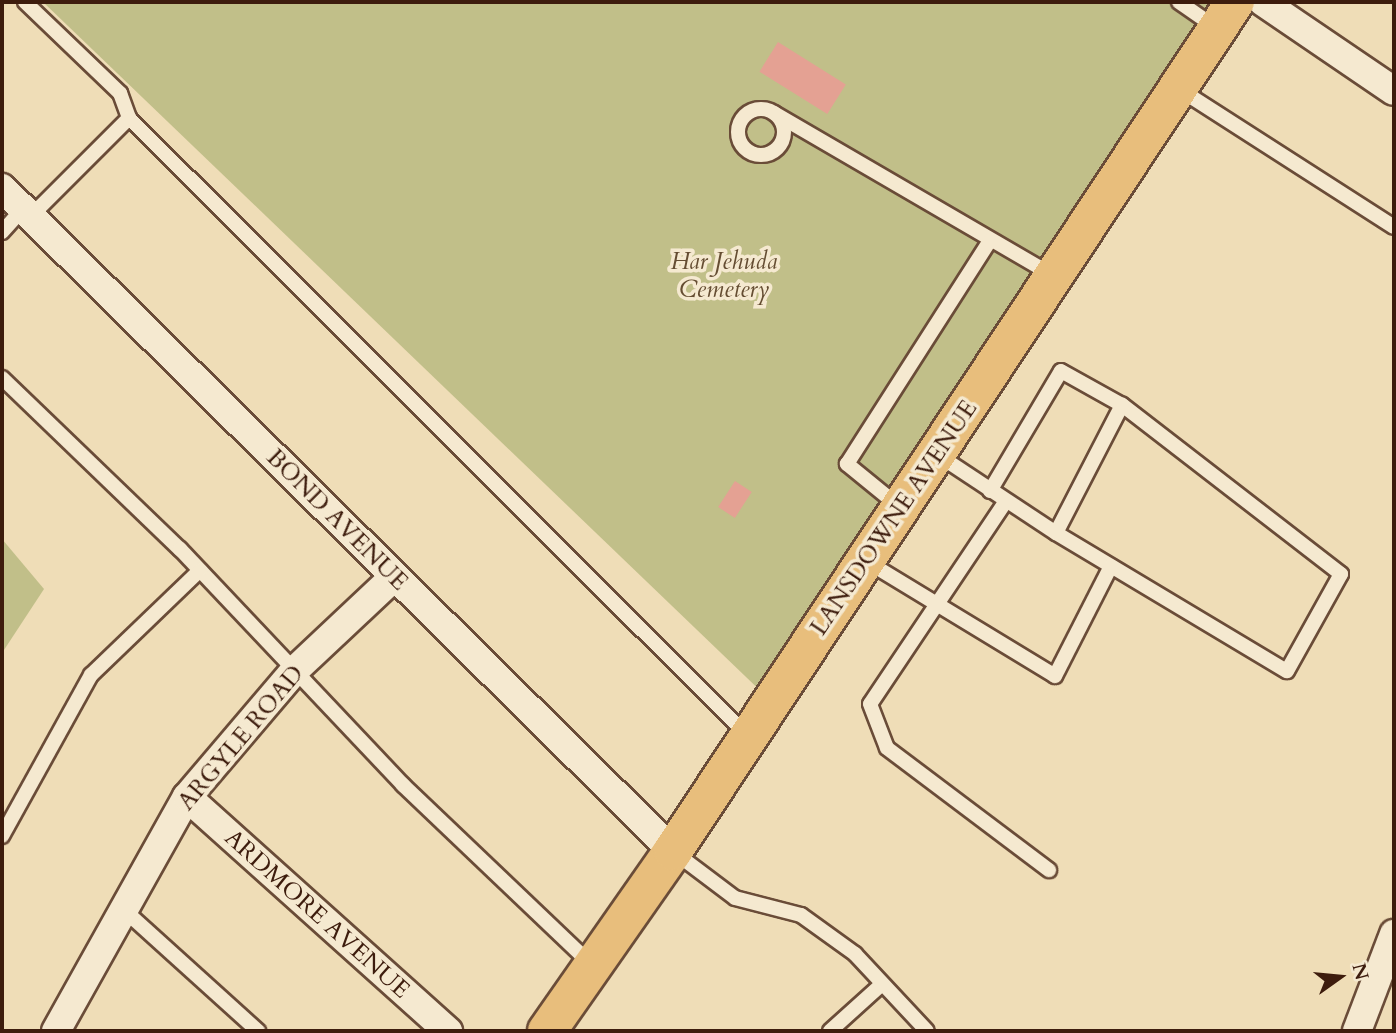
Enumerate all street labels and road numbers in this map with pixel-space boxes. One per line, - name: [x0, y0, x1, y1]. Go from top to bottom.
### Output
- street label: LANSDOWNE AVENUE: [805, 395, 983, 641]
- street label: BOND AVENUE: [260, 443, 414, 597]
- street label: ARGYLE ROAD: [172, 660, 310, 816]
- street label: ARDMORE AVENUE: [219, 823, 415, 1005]

